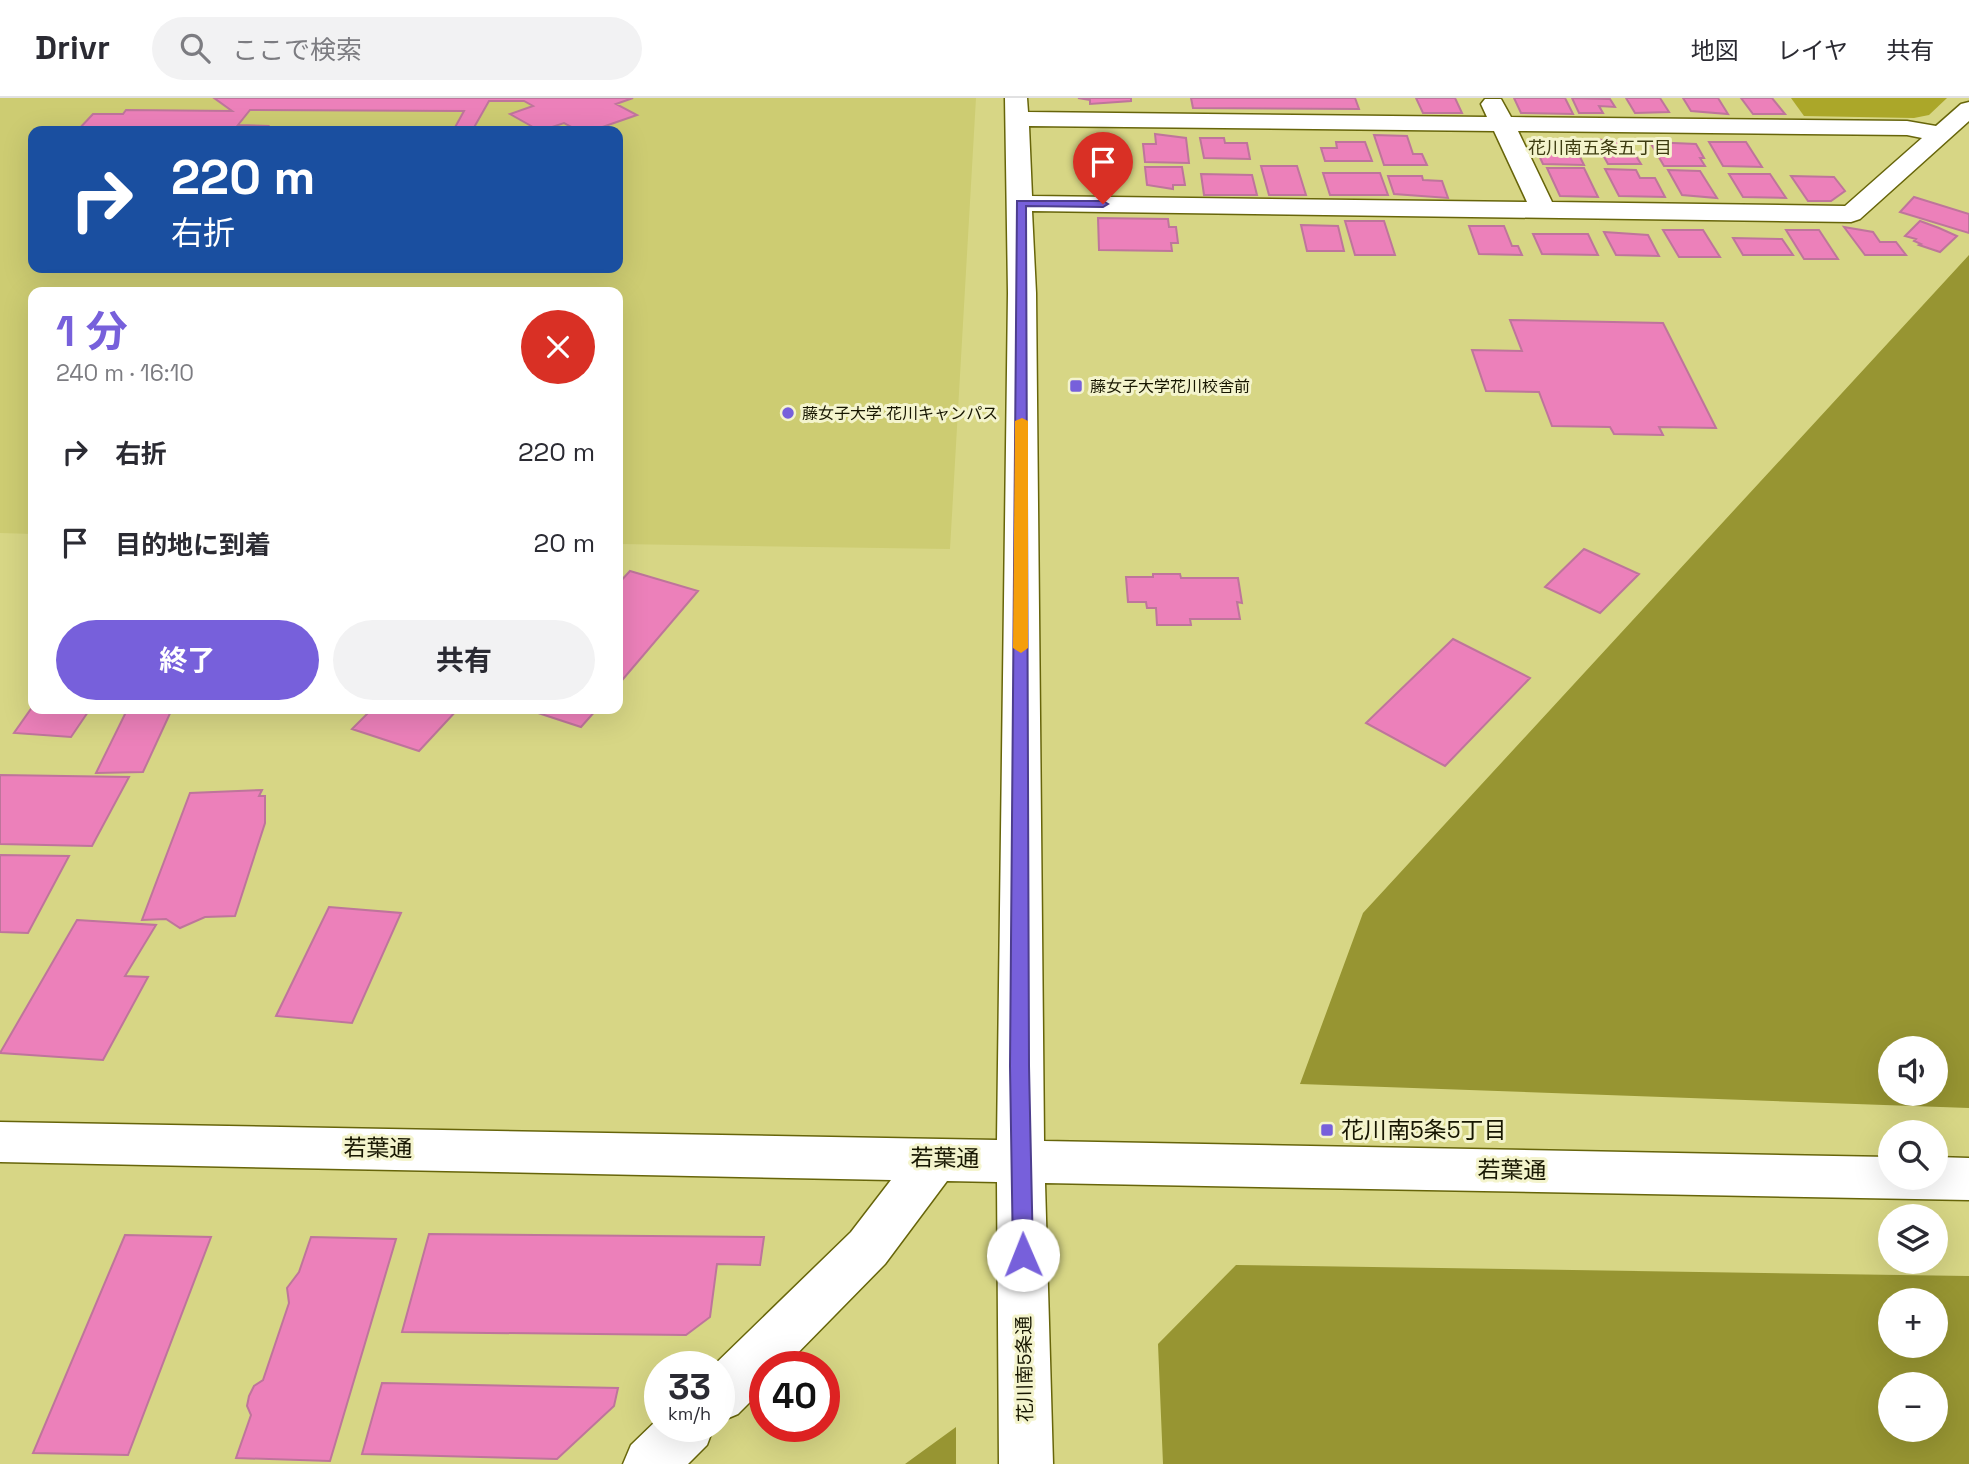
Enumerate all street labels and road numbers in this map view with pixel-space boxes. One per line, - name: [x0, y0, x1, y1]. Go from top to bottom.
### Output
- street label: 若葉通: [343, 1132, 413, 1164]
- street label: 若葉通: [910, 1142, 980, 1174]
- street label: 若葉通: [1477, 1154, 1547, 1186]
- street label: 花川南5条通: [1011, 1316, 1038, 1422]

